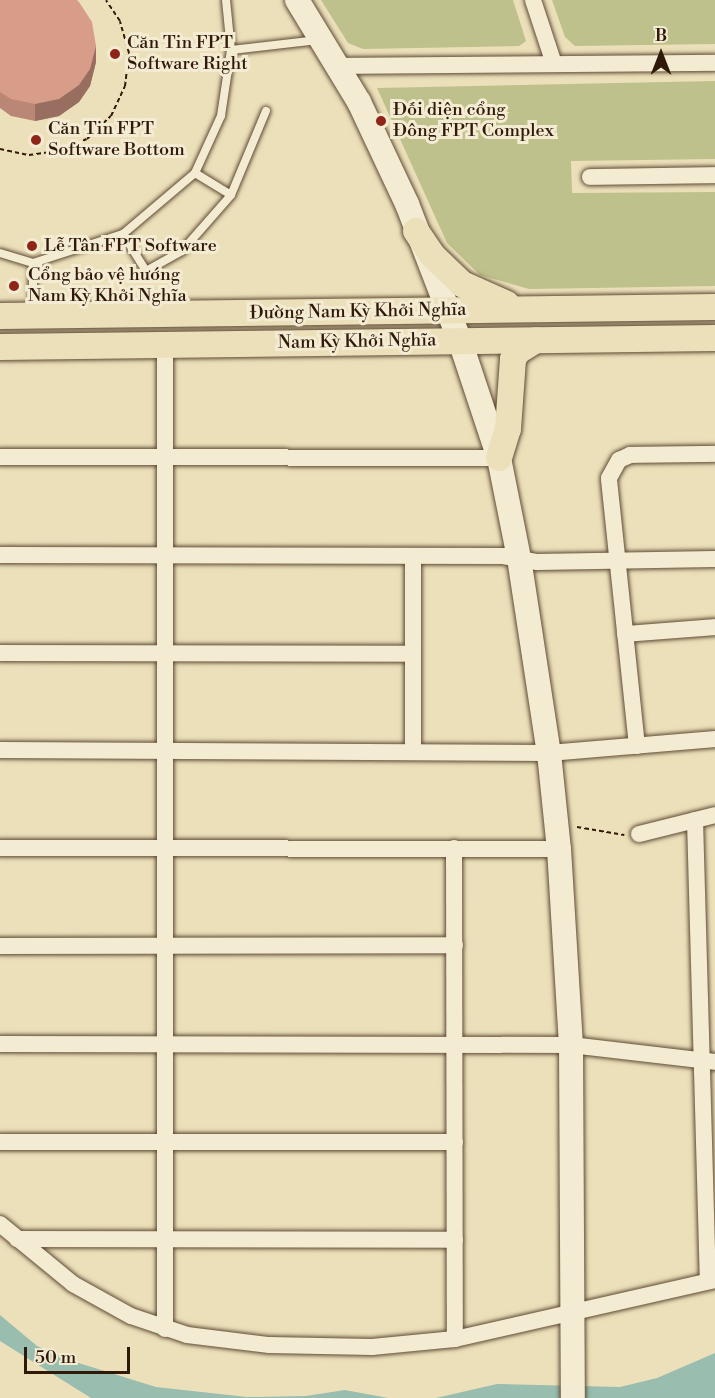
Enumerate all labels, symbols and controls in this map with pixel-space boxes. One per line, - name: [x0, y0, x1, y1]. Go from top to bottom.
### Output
- north arrow: [631, 24, 691, 84]
- text: B: [655, 26, 667, 46]
- place label: Căn Tin FPT Software Right: [127, 33, 248, 76]
- marker: Căn Tin FPT Software Right: [108, 47, 122, 61]
- place label: Đối diện cổng Đông FPT Complex: [393, 100, 554, 142]
- marker: Đối diện cổng Đông FPT Complex: [374, 114, 388, 128]
- place label: Căn Tin FPT Software Bottom: [48, 119, 185, 162]
- marker: Căn Tin FPT Software Bottom: [29, 133, 43, 147]
- place label: Lễ Tân FPT Software: [44, 235, 217, 257]
- marker: Lễ Tân FPT Software: [25, 239, 39, 253]
- place label: Cổng bảo vệ hướng Nam Kỳ Khởi Nghĩa: [28, 265, 187, 308]
- marker: Cổng bảo vệ hướng Nam Kỳ Khởi Nghĩa: [5, 277, 23, 295]
- street label: Đường Nam Kỳ Khởi Nghĩa: [249, 299, 467, 325]
- street label: Nam Kỳ Khởi Nghĩa: [278, 330, 436, 354]
- scale bar: [27, 1335, 134, 1373]
- text: 50 m: [35, 1346, 76, 1369]

